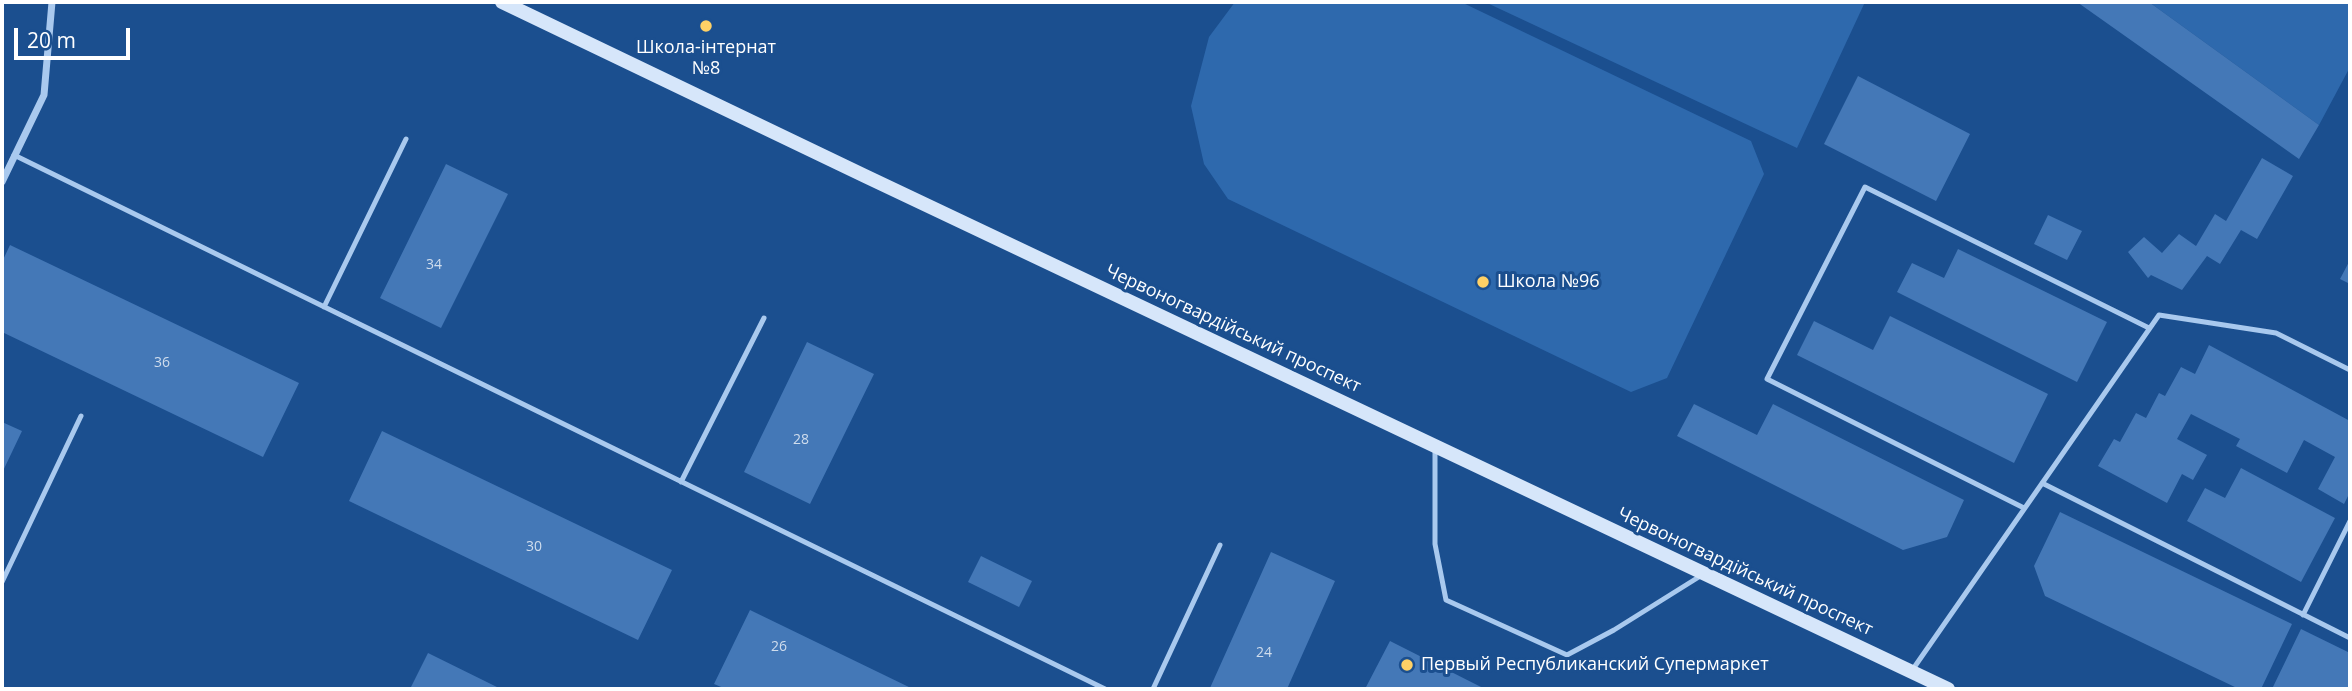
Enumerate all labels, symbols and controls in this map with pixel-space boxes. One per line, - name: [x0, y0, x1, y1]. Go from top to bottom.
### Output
- scale bar: [18, 14, 133, 58]
- marker: Школа-інтернат №8: [698, 18, 714, 34]
- text: 20 m: [27, 26, 76, 54]
- place label: Школа-інтернат №8: [636, 37, 776, 80]
- house number: 34: [426, 257, 442, 273]
- street label: Червоногвардійський проспект: [1102, 260, 1364, 398]
- place label: Школа №96: [1497, 271, 1600, 293]
- marker: Школа №96: [1475, 274, 1491, 290]
- house number: 36: [154, 355, 170, 371]
- house number: 28: [793, 432, 809, 448]
- street label: Червоногвардійський проспект: [1614, 503, 1876, 641]
- house number: 30: [526, 539, 542, 555]
- house number: 26: [771, 639, 787, 655]
- house number: 24: [1256, 645, 1272, 661]
- place label: Первый Республиканский Супермаркет: [1421, 654, 1769, 676]
- marker: Первый Республиканский Супермаркет: [1399, 657, 1415, 673]

